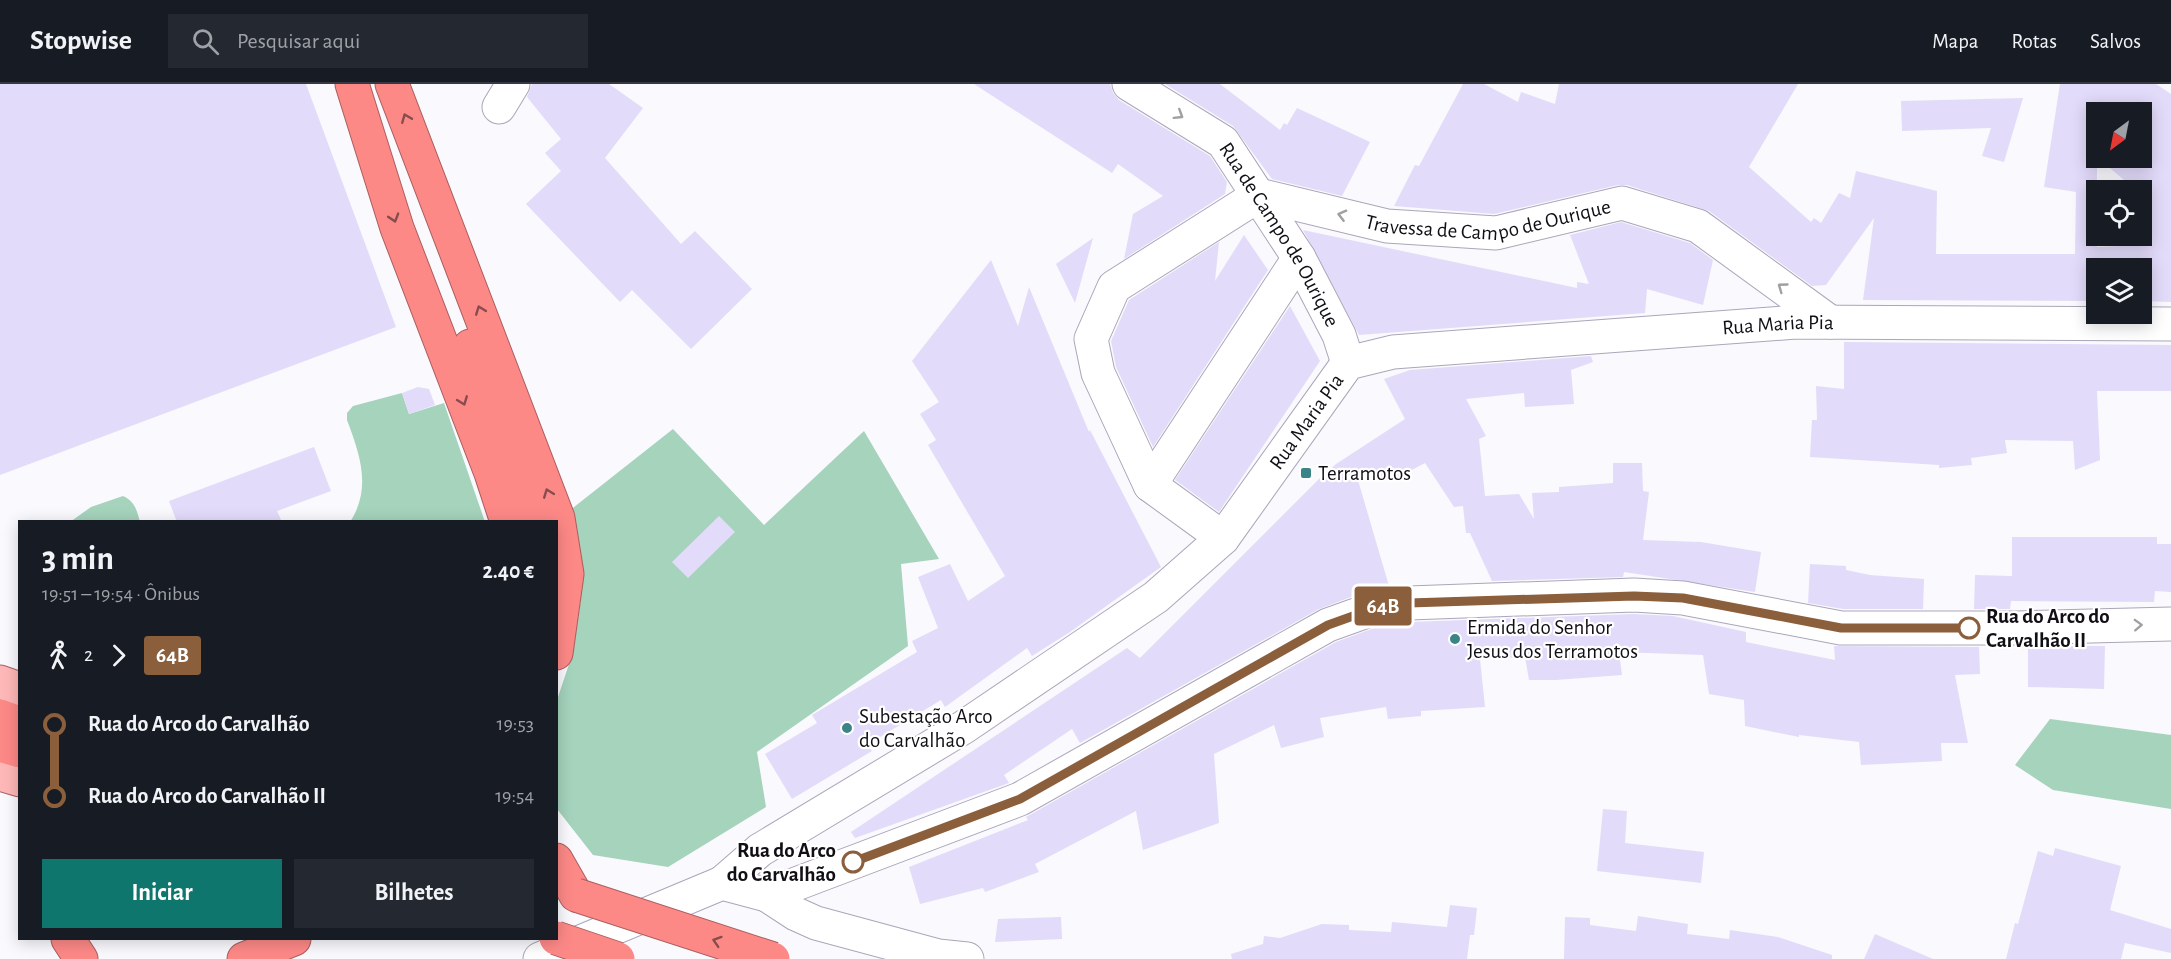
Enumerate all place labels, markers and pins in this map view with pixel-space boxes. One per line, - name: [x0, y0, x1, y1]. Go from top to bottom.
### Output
- place label: Terramotos: [1318, 463, 1411, 484]
- marker: Terramotos: [1299, 466, 1313, 480]
- place label: Rua do Arco do Carvalhão II: [1986, 606, 2110, 651]
- place label: Ermida do Senhor Jesus dos Terramotos: [1467, 617, 1638, 662]
- marker: Rua do Arco do Carvalhão II: [1958, 617, 1980, 639]
- marker: Ermida do Senhor Jesus dos Terramotos: [1448, 632, 1462, 646]
- place label: Subestação Arco do Carvalhão: [859, 706, 993, 751]
- marker: Subestação Arco do Carvalhão: [840, 721, 854, 735]
- place label: Rua do Arco do Carvalhão: [727, 840, 836, 885]
- marker: Rua do Arco do Carvalhão: [842, 851, 864, 873]

